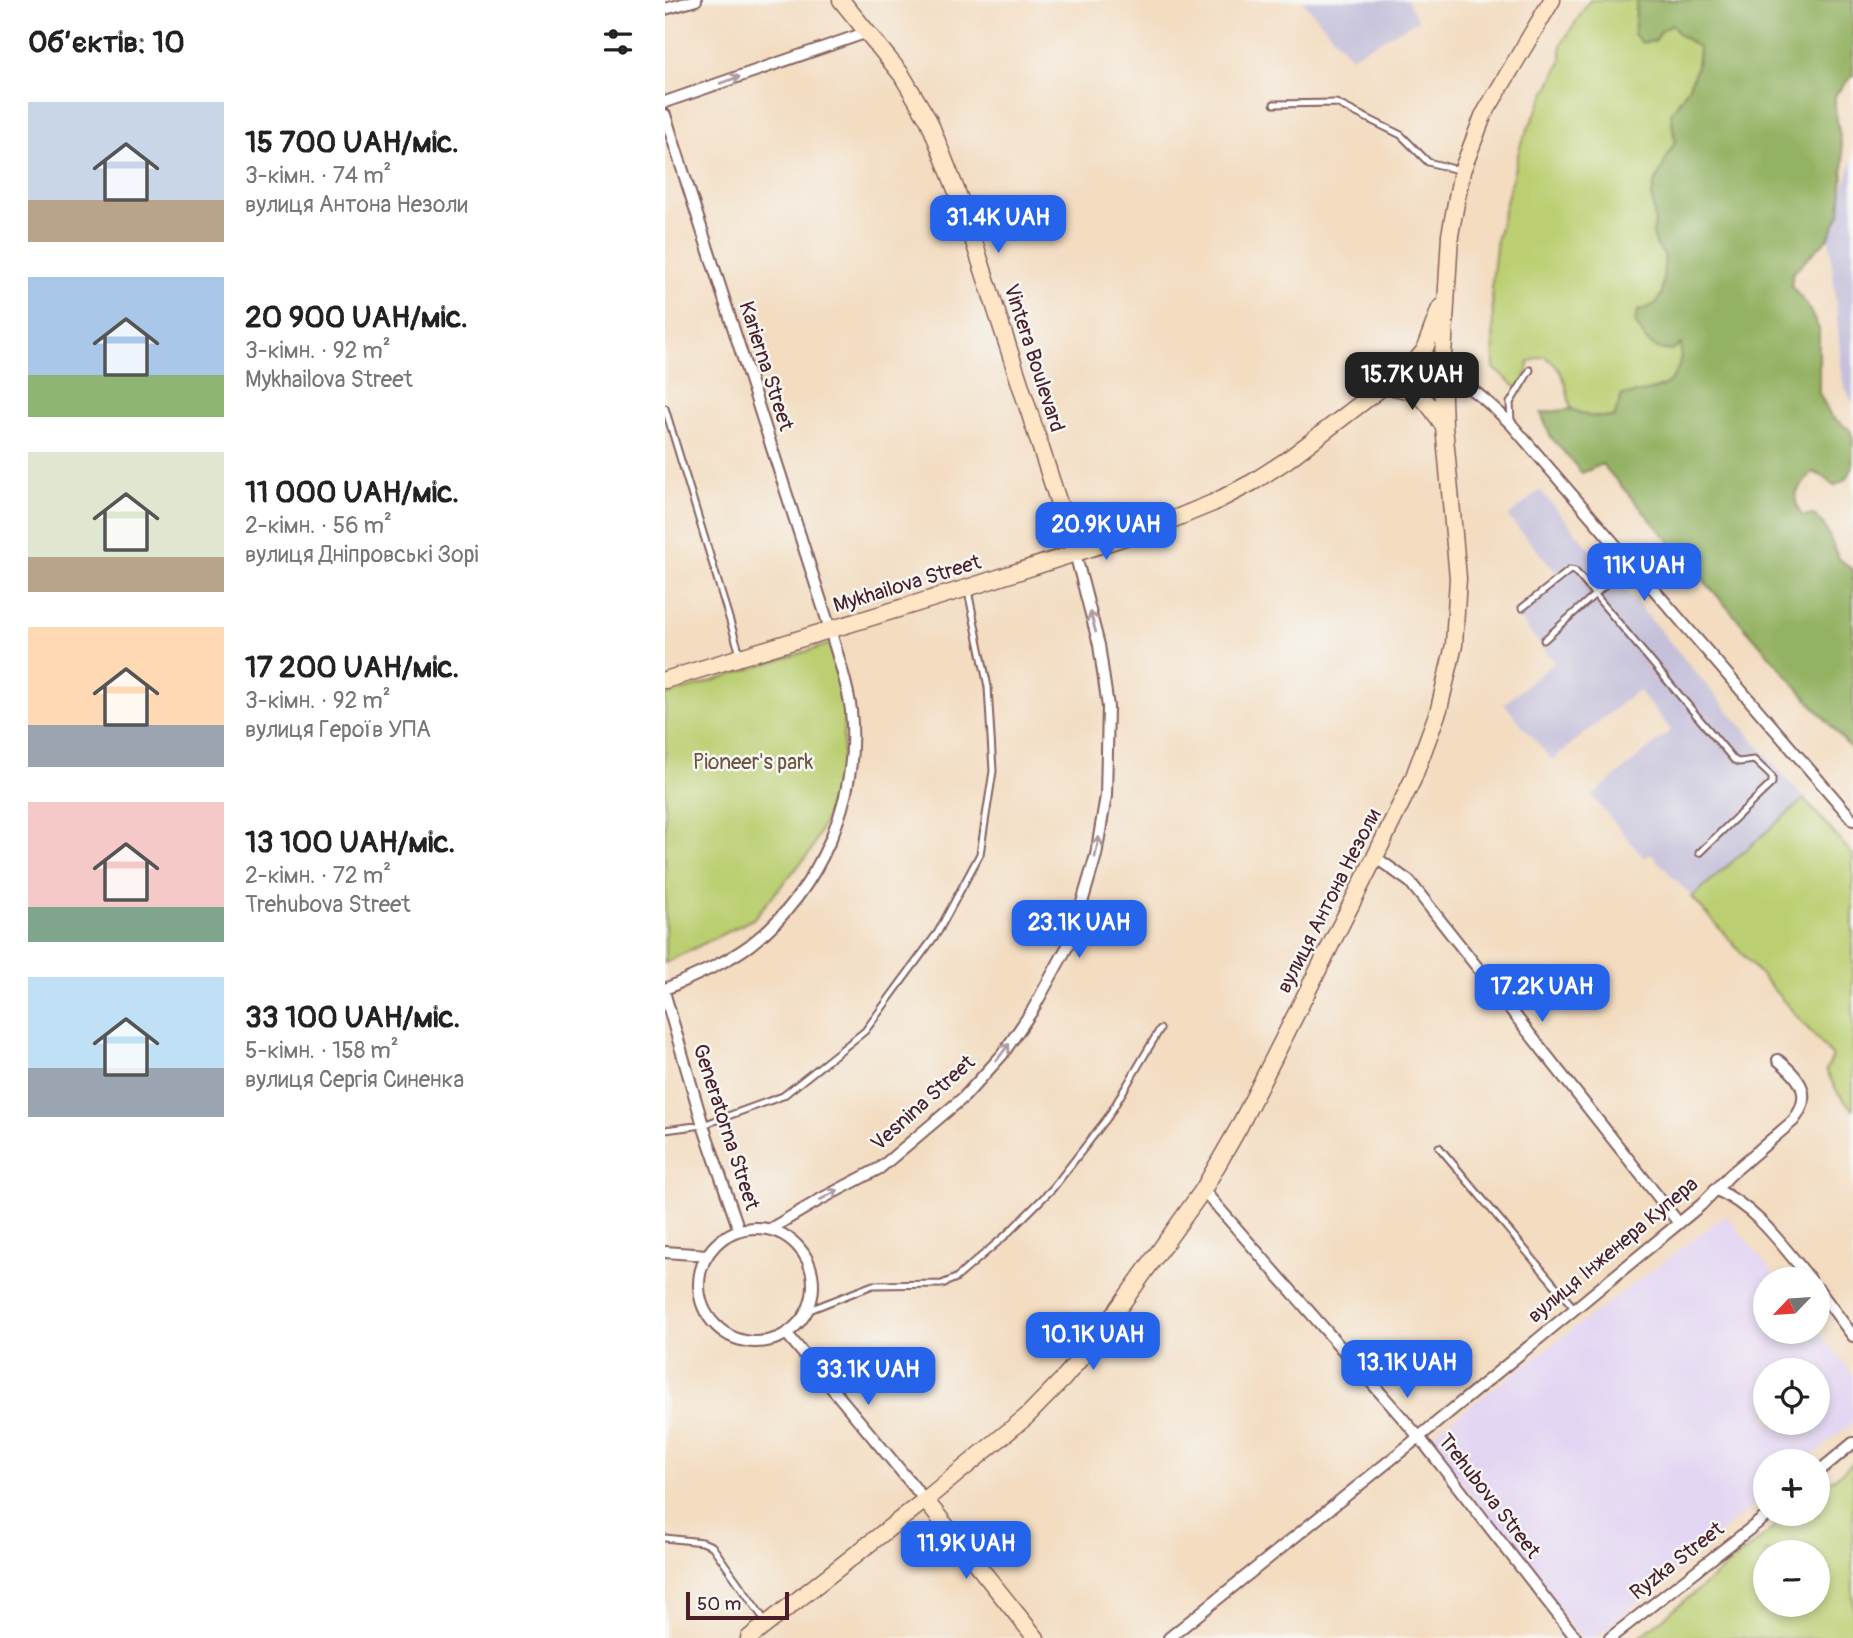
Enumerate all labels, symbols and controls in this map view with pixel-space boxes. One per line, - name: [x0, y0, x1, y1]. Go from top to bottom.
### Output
- icon: filters: [599, 23, 637, 61]
- text: Об’єктів: 10: [28, 24, 185, 61]
- one-way arrow: [718, 73, 740, 85]
- text: 15 700 UAH/міс.: [245, 124, 459, 161]
- icon: home: [84, 130, 168, 214]
- text: 3-кімн. · 74 m²: [245, 161, 391, 190]
- text: вулиця Антона Незоли: [245, 190, 468, 219]
- pin: 31.4K UAH: [918, 196, 1078, 255]
- text: 31.4K UAH: [946, 203, 1050, 232]
- street label: Vintera Boulevard: [997, 281, 1071, 435]
- street label: Karierna Street: [732, 298, 800, 435]
- text: 20 900 UAH/міс.: [245, 299, 468, 336]
- icon: home: [84, 305, 168, 389]
- text: 3-кімн. · 92 m²: [245, 336, 391, 365]
- pin: 15.7K UAH: [1332, 352, 1492, 412]
- text: 15.7K UAH: [1361, 360, 1463, 389]
- text: Mykhailova Street: [245, 365, 413, 394]
- text: 11 000 UAH/міс.: [245, 474, 459, 511]
- icon: home: [84, 480, 168, 564]
- pin: 20.9K UAH: [1026, 503, 1186, 562]
- text: 20.9K UAH: [1051, 510, 1161, 539]
- text: 2-кімн. · 56 m²: [245, 511, 392, 540]
- text: вулиця Дніпровські Зорі: [245, 540, 479, 569]
- pin: 11K UAH: [1579, 544, 1709, 603]
- street label: Mykhailova Street: [830, 549, 985, 619]
- text: 11K UAH: [1603, 551, 1685, 580]
- one-way arrow: [1086, 611, 1099, 634]
- text: 17 200 UAH/міс.: [245, 649, 459, 686]
- icon: home: [84, 655, 168, 739]
- text: 3-кімн. · 92 m²: [245, 686, 391, 715]
- text: вулиця Героїв УПА: [245, 715, 431, 744]
- park label: Pioneer's park: [693, 749, 813, 776]
- street label: вулиця Антона Незоли: [1271, 804, 1387, 998]
- text: 13 100 UAH/міс.: [245, 824, 455, 861]
- icon: home: [84, 830, 168, 914]
- one-way arrow: [1091, 836, 1104, 859]
- text: 2-кімн. · 72 m²: [245, 861, 391, 890]
- text: Trehubova Street: [245, 890, 411, 919]
- pin: 23.1K UAH: [999, 900, 1159, 960]
- text: 23.1K UAH: [1028, 908, 1130, 937]
- pin: 17.2K UAH: [1462, 964, 1622, 1024]
- text: 17.2K UAH: [1491, 972, 1593, 1001]
- text: 33 100 UAH/міс.: [245, 999, 460, 1036]
- icon: home: [84, 1005, 168, 1089]
- text: 5-кімн. · 158 m²: [245, 1036, 399, 1065]
- street label: Generatorna Street: [686, 1041, 766, 1214]
- one-way arrow: [996, 1043, 1011, 1062]
- street label: Vesnina Street: [865, 1049, 981, 1157]
- text: вулиця Сергія Синенка: [245, 1065, 464, 1094]
- street label: вулиця Інженера Купера: [1522, 1171, 1704, 1329]
- one-way arrow: [818, 1187, 839, 1201]
- north arrow: [1753, 1267, 1831, 1344]
- map controls: [1753, 1267, 1830, 1617]
- pin: 10.1K UAH: [1013, 1312, 1173, 1372]
- text: 10.1K UAH: [1042, 1320, 1144, 1349]
- pin: 13.1K UAH: [1327, 1340, 1487, 1400]
- pin: 33.1K UAH: [788, 1348, 948, 1407]
- text: 13.1K UAH: [1357, 1348, 1457, 1377]
- text: 33.1K UAH: [816, 1355, 920, 1384]
- button: locate: [1753, 1358, 1830, 1435]
- street label: Trehubova Street: [1432, 1428, 1547, 1564]
- button: +: [1753, 1449, 1830, 1526]
- street label: Ryzka Street: [1625, 1516, 1730, 1606]
- pin: 11.9K UAH: [886, 1522, 1046, 1581]
- text: 11.9K UAH: [917, 1529, 1015, 1558]
- button: −: [1753, 1540, 1830, 1617]
- scale bar: [686, 1589, 789, 1621]
- text: 50 m: [697, 1592, 741, 1616]

